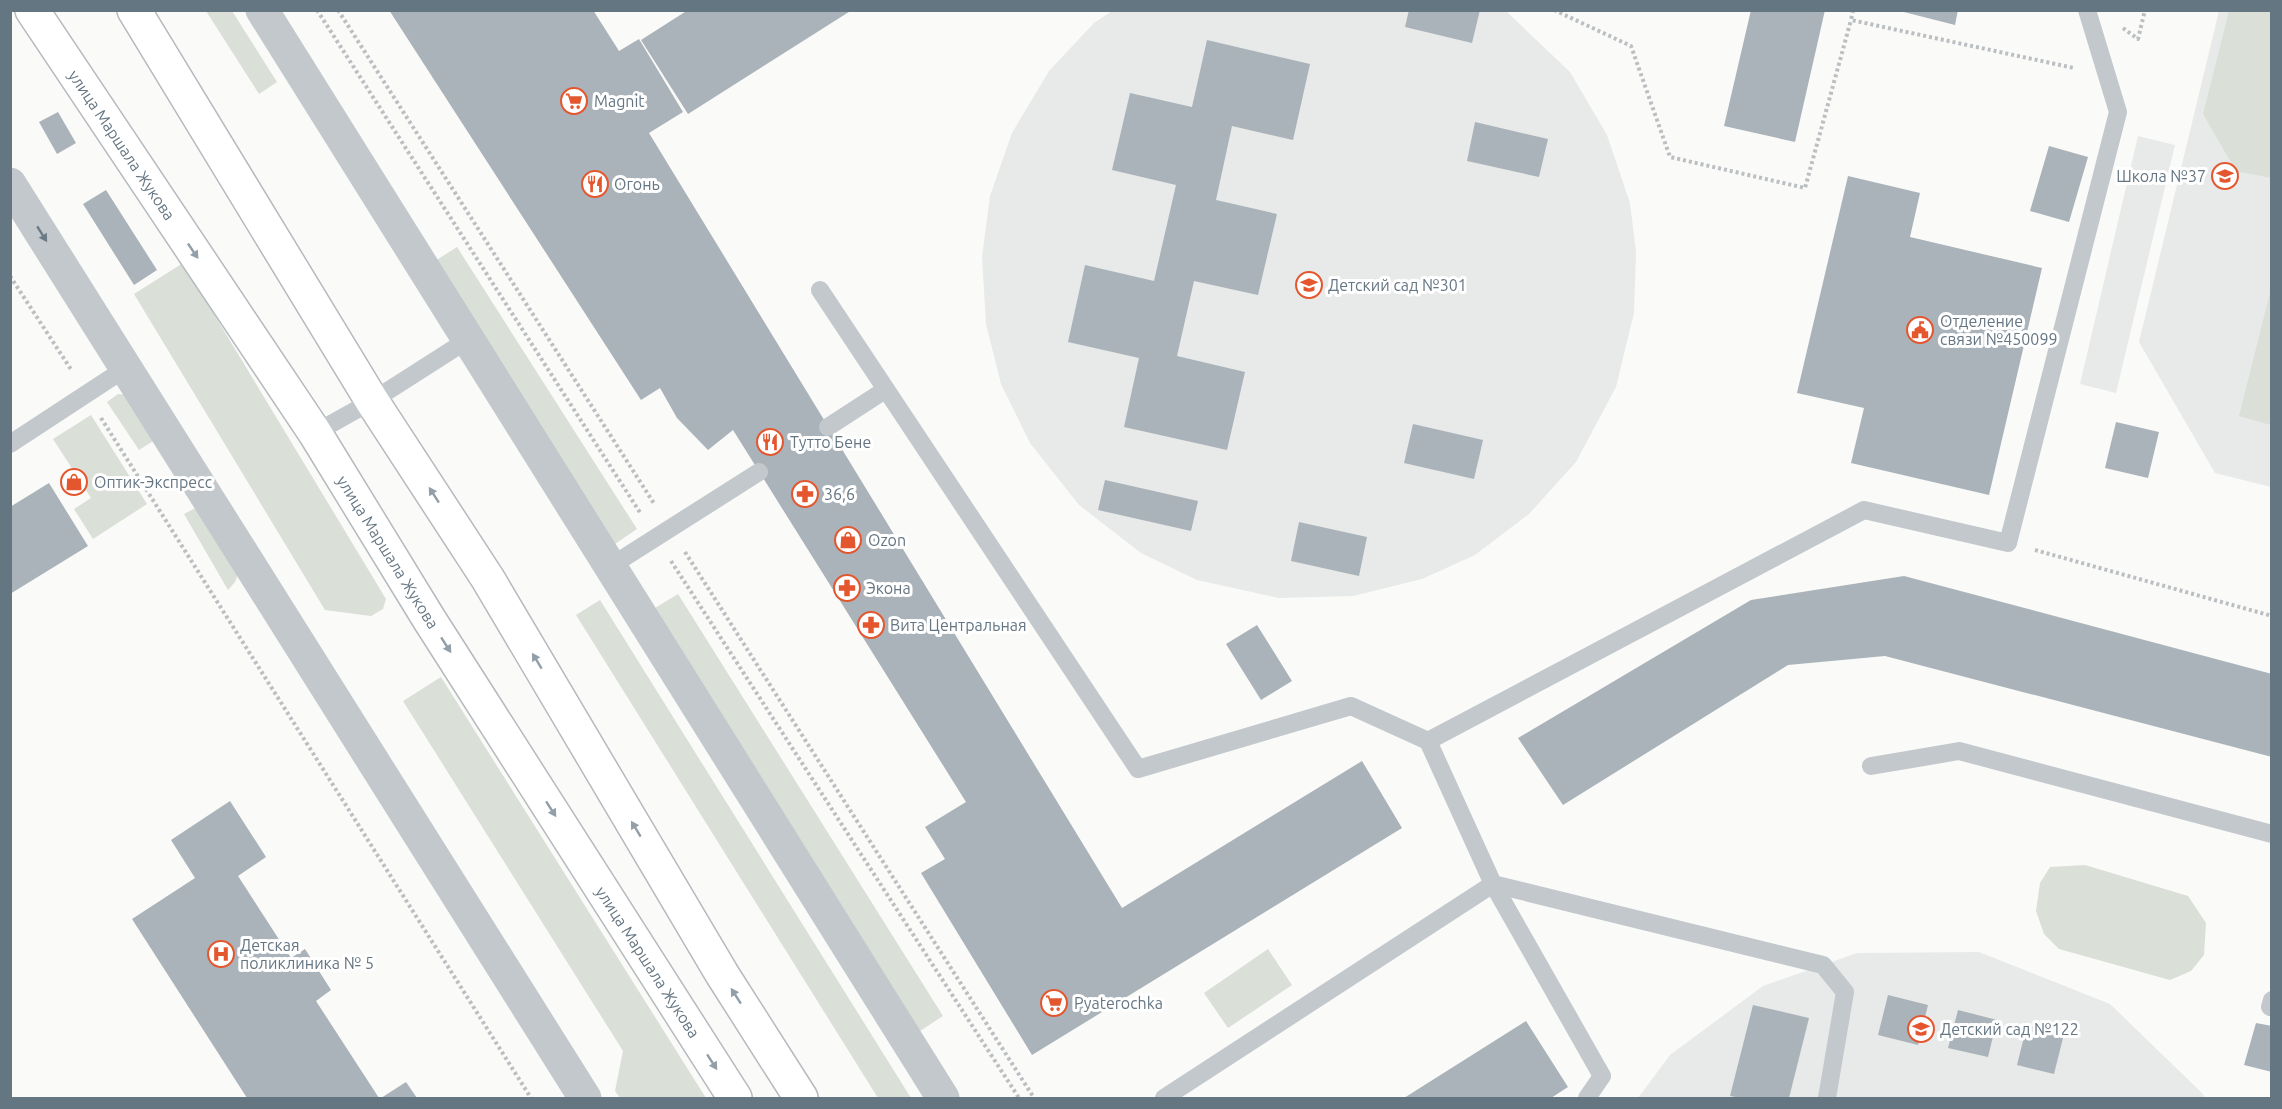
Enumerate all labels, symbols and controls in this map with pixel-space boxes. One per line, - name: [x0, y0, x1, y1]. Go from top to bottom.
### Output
- street label: улица Маршала Жукова: [65, 67, 179, 223]
- supermarket icon: Magnit: [559, 86, 589, 116]
- place label: Magnit: [594, 92, 645, 110]
- school or university icon: Школа №37: [2210, 161, 2240, 191]
- place label: Школа №37: [2116, 167, 2206, 185]
- restaurant icon: Огонь: [580, 169, 610, 199]
- place label: Огонь: [614, 175, 660, 193]
- one-way arrow: [36, 226, 47, 242]
- one-way arrow: [187, 243, 198, 259]
- school or university icon: Детский сад №301: [1294, 270, 1324, 300]
- place label: Детский сад №301: [1328, 276, 1467, 294]
- place label: Отделение связи №450099: [1940, 312, 2057, 348]
- public building icon: Отделение связи №450099: [1905, 315, 1935, 345]
- restaurant icon: Тутто Бене: [755, 427, 785, 457]
- place label: Тутто Бене: [790, 433, 871, 451]
- shop icon: Оптик-Экспресс: [59, 467, 89, 497]
- street label: улица Маршала Жукова: [334, 472, 442, 632]
- place label: Оптик-Экспресс: [94, 473, 213, 491]
- pharmacy icon: 36,6: [790, 479, 820, 509]
- place label: 36,6: [824, 485, 855, 503]
- one-way arrow: [428, 487, 439, 504]
- shop icon: Ozon: [833, 525, 863, 555]
- place label: Ozon: [868, 531, 906, 549]
- pharmacy icon: Экона: [832, 573, 862, 603]
- place label: Экона: [866, 579, 911, 597]
- pharmacy icon: Вита Центральная: [856, 610, 886, 640]
- place label: Вита Центральная: [890, 616, 1027, 634]
- one-way arrow: [440, 637, 451, 653]
- one-way arrow: [531, 653, 542, 669]
- one-way arrow: [545, 801, 556, 817]
- one-way arrow: [630, 821, 641, 837]
- street label: улица Маршала Жукова: [592, 883, 704, 1041]
- place label: Детская поликлиника № 5: [240, 936, 374, 972]
- hospital icon: Детская поликлиника № 5: [206, 939, 236, 969]
- one-way arrow: [730, 988, 741, 1004]
- supermarket icon: Pyaterochka: [1039, 988, 1069, 1018]
- place label: Pyaterochka: [1074, 994, 1163, 1012]
- school or university icon: Детский сад №122: [1906, 1014, 1936, 1044]
- place label: Детский сад №122: [1940, 1020, 2079, 1038]
- one-way arrow: [706, 1054, 717, 1070]

